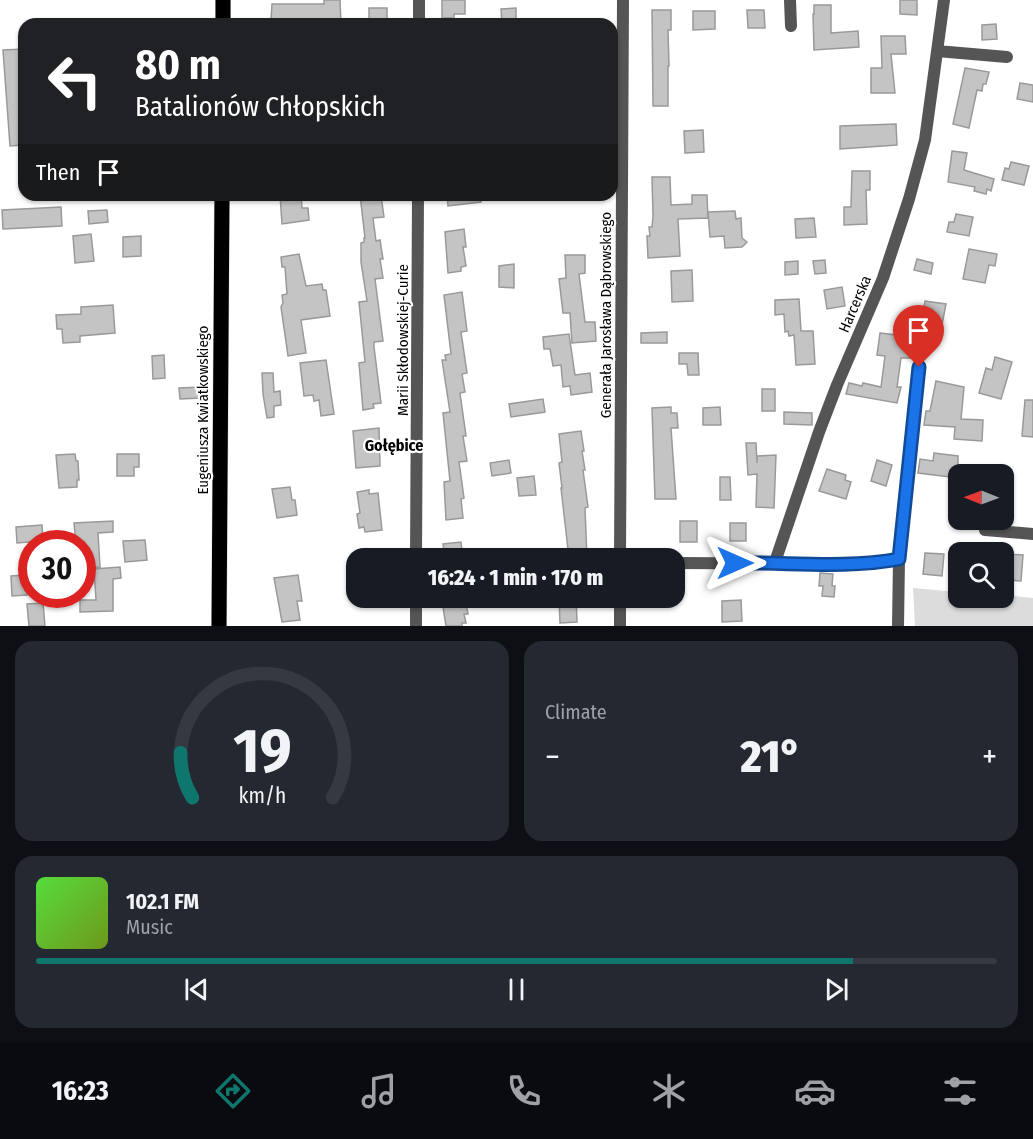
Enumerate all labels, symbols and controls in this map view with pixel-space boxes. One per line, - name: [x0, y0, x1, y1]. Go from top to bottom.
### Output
- text: 80 m: [135, 40, 221, 90]
- icon: left: [36, 42, 114, 120]
- text: Batalionów Chłopskich: [135, 91, 386, 123]
- icon: arrive: [92, 156, 125, 189]
- text: Then: [36, 159, 80, 186]
- street label: Generała Jarosława Dąbrowskiego: [597, 212, 615, 418]
- street label: Marii Skłodowskiej-Curie: [394, 264, 412, 416]
- street label: Harcerska: [835, 273, 875, 335]
- pin: [893, 305, 944, 367]
- icon: arrive: [902, 314, 935, 347]
- street label: Eugeniusza Kwiatkowskiego: [194, 325, 212, 495]
- district label: Gołębice: [365, 436, 423, 455]
- north arrow: [948, 464, 1014, 530]
- map controls: [948, 464, 1014, 608]
- speed limit sign: 30: [18, 530, 96, 608]
- position arrow: [703, 531, 767, 595]
- button: search: [948, 542, 1014, 608]
- text: 16:24 · 1 min · 170 m: [428, 564, 603, 591]
- text: Climate: [545, 700, 607, 724]
- text: 19: [233, 714, 291, 789]
- text: 21°: [740, 730, 801, 784]
- text: −: [545, 737, 560, 777]
- text: +: [982, 737, 997, 777]
- text: km/h: [238, 783, 286, 809]
- text: 102.1 FM: [126, 888, 199, 915]
- text: Music: [126, 915, 173, 939]
- icon: previous: [180, 973, 213, 1006]
- icon: pause: [500, 973, 533, 1006]
- icon: next: [820, 973, 853, 1006]
- icon: directions: [212, 1070, 254, 1112]
- icon: music: [358, 1070, 400, 1112]
- icon: phone: [503, 1070, 545, 1112]
- icon: climate: [648, 1070, 690, 1112]
- icon: car: [794, 1070, 836, 1112]
- icon: filters: [939, 1070, 981, 1112]
- text: 16:23: [52, 1075, 109, 1107]

